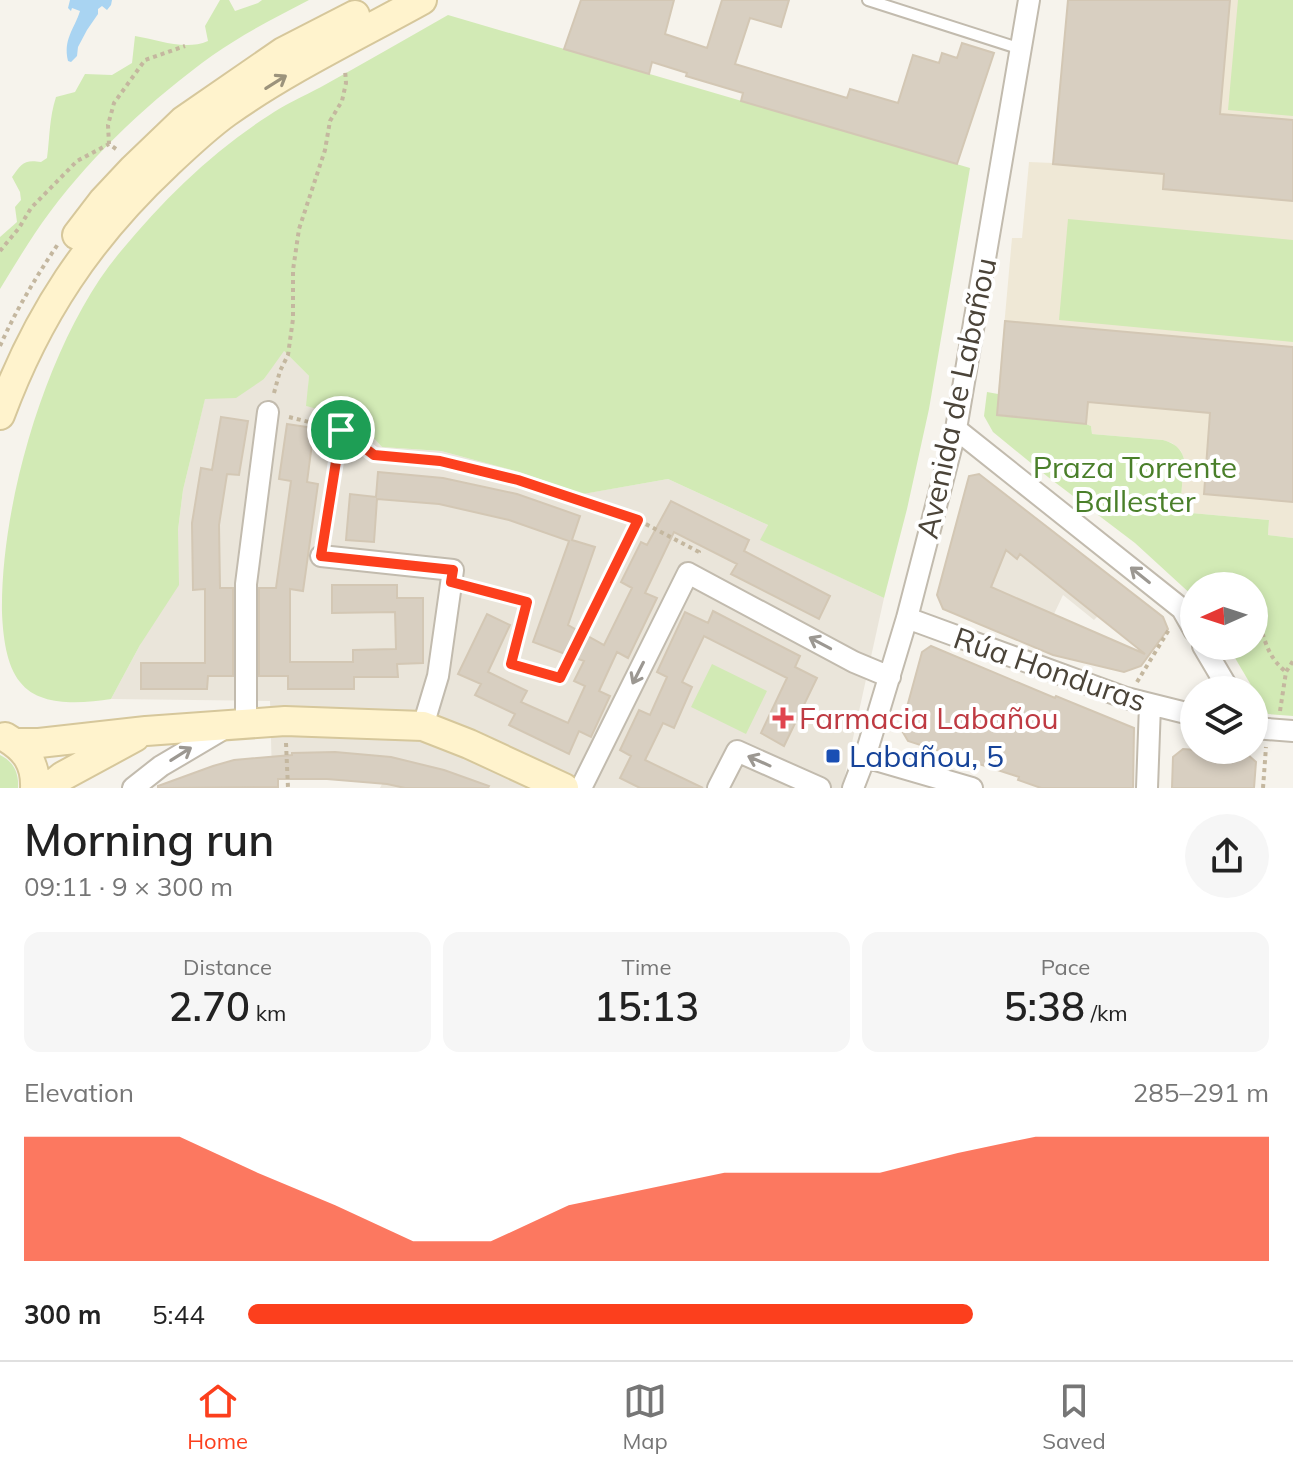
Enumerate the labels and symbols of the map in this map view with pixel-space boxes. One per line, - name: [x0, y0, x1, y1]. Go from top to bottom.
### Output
- one-way arrow: [264, 74, 287, 90]
- street label: Avenida de Labañou: [908, 254, 1004, 542]
- pin: [307, 396, 375, 464]
- park label: Praza Torrente Ballester: [1033, 448, 1237, 520]
- one-way arrow: [1130, 567, 1151, 584]
- north arrow: [1180, 572, 1268, 660]
- street label: Rúa Honduras: [949, 618, 1151, 720]
- one-way arrow: [808, 634, 832, 650]
- one-way arrow: [630, 660, 646, 684]
- place label: Farmacia Labañou: [799, 699, 1059, 737]
- marker: Farmacia Labañou: [774, 709, 792, 727]
- place label: Labañou, 5: [849, 737, 1004, 775]
- one-way arrow: [170, 745, 192, 762]
- marker: Labañou, 5: [824, 747, 842, 765]
- one-way arrow: [748, 752, 772, 767]

